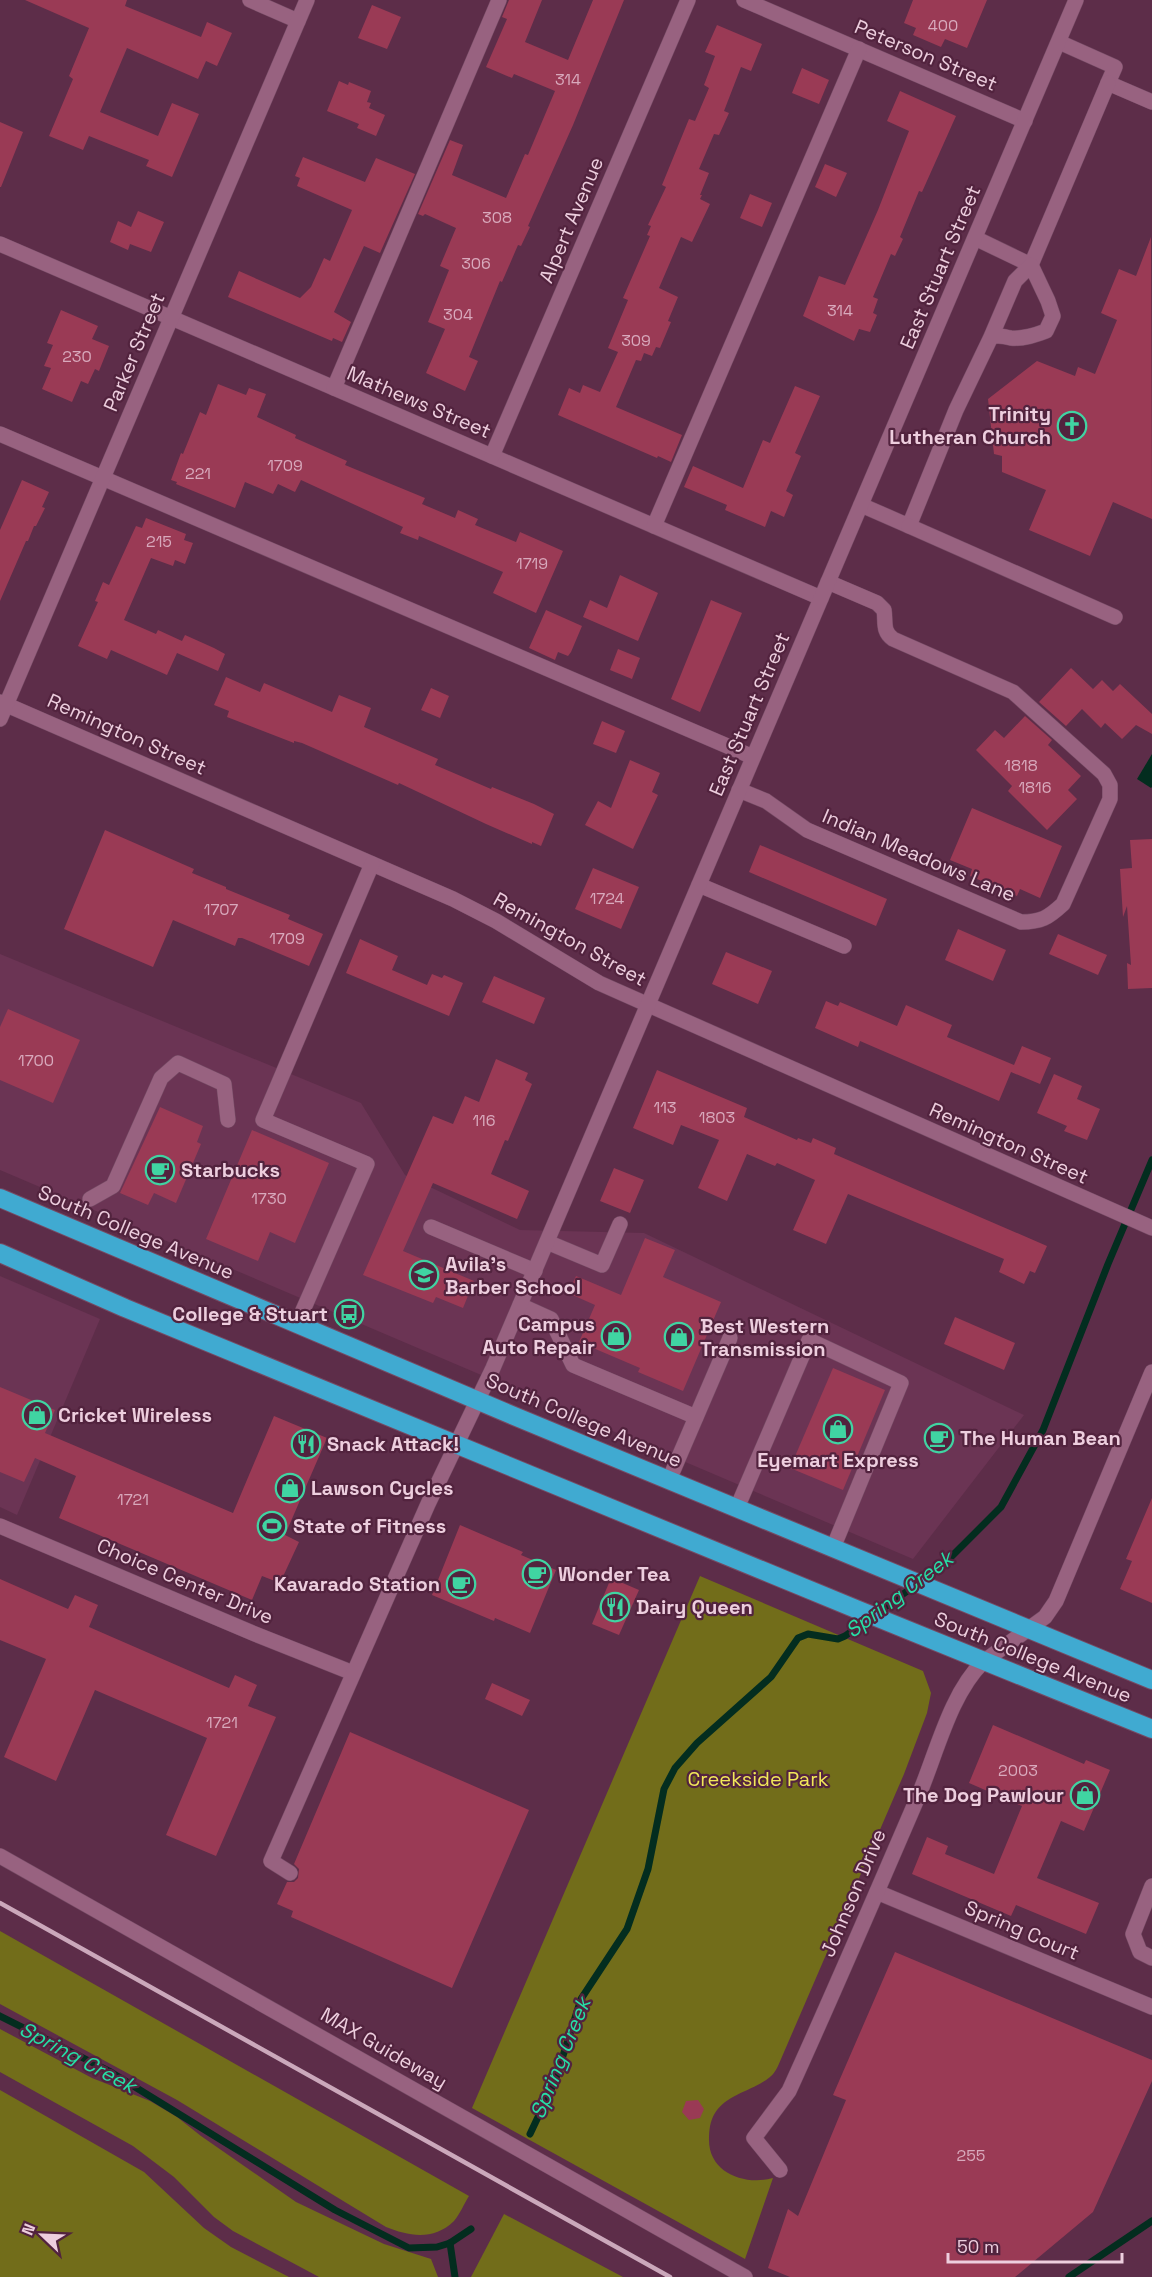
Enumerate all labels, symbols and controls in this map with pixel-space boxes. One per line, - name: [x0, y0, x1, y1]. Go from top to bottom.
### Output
- street label: Peterson Street: [851, 13, 1001, 97]
- house number: 400: [928, 15, 958, 36]
- house number: 314: [555, 69, 581, 90]
- street label: Alpert Avenue: [533, 153, 609, 287]
- street label: East Stuart Street: [894, 181, 986, 353]
- house number: 308: [482, 207, 512, 228]
- house number: 306: [461, 253, 491, 274]
- street label: Parker Street: [97, 289, 171, 415]
- house number: 314: [827, 300, 853, 321]
- house number: 304: [443, 304, 473, 325]
- house number: 309: [621, 330, 651, 351]
- house number: 230: [62, 346, 92, 367]
- street label: Mathews Street: [343, 360, 495, 444]
- place label: Trinity Lutheran Church: [889, 401, 1051, 450]
- church icon: Trinity Lutheran Church: [1056, 410, 1088, 442]
- house number: 1709: [267, 455, 303, 476]
- house number: 221: [185, 463, 211, 484]
- house number: 215: [146, 531, 172, 552]
- house number: 1719: [516, 553, 548, 574]
- street label: East Stuart Street: [703, 628, 795, 800]
- street label: Remington Street: [43, 687, 211, 781]
- house number: 1818: [1004, 755, 1038, 776]
- house number: 1816: [1018, 777, 1052, 798]
- street label: Indian Meadows Lane: [818, 803, 1020, 907]
- street label: Remington Street: [489, 886, 651, 992]
- house number: 1724: [590, 888, 624, 909]
- house number: 1707: [204, 899, 238, 920]
- house number: 1709: [269, 928, 305, 949]
- house number: 1700: [18, 1050, 54, 1071]
- street label: Remington Street: [925, 1096, 1093, 1190]
- house number: 113: [653, 1097, 677, 1118]
- house number: 1803: [699, 1107, 735, 1128]
- house number: 116: [472, 1110, 496, 1131]
- cafe icon: Starbucks: [144, 1154, 176, 1186]
- place label: Starbucks: [181, 1157, 280, 1183]
- street label: South College Avenue: [34, 1179, 238, 1285]
- house number: 1730: [251, 1188, 287, 1209]
- place label: Avila's Barber School: [445, 1251, 581, 1300]
- school or university icon: Avila's Barber School: [408, 1259, 440, 1291]
- bus stop icon: College & Stuart: [333, 1298, 365, 1330]
- place label: College & Stuart: [172, 1301, 328, 1327]
- place label: Campus Auto Repair: [482, 1311, 595, 1360]
- place label: Best Western Transmission: [700, 1313, 829, 1362]
- shop icon: Campus Auto Repair: [600, 1320, 632, 1352]
- shop icon: Best Western Transmission: [663, 1321, 695, 1353]
- street label: South College Avenue: [482, 1367, 686, 1473]
- shop icon: Cricket Wireless: [21, 1399, 53, 1431]
- place label: Cricket Wireless: [58, 1402, 212, 1428]
- shop icon: Eyemart Express: [822, 1413, 854, 1445]
- cafe icon: The Human Bean: [923, 1422, 955, 1454]
- place label: The Human Bean: [960, 1425, 1121, 1451]
- restaurant icon: Snack Attack!: [290, 1428, 322, 1460]
- place label: Snack Attack!: [327, 1431, 459, 1457]
- place label: Eyemart Express: [757, 1447, 919, 1473]
- shop icon: Lawson Cycles: [274, 1472, 306, 1504]
- place label: Lawson Cycles: [311, 1475, 453, 1501]
- house number: 1721: [117, 1489, 149, 1510]
- sports icon: State of Fitness: [256, 1510, 288, 1542]
- place label: State of Fitness: [293, 1513, 446, 1539]
- street label: Choice Center Drive: [93, 1532, 277, 1630]
- water label: Spring Creek: [840, 1543, 961, 1643]
- cafe icon: Wonder Tea: [521, 1558, 553, 1590]
- place label: Wonder Tea: [558, 1561, 671, 1587]
- cafe icon: Kavarado Station: [445, 1568, 477, 1600]
- place label: Kavarado Station: [274, 1571, 440, 1597]
- restaurant icon: Dairy Queen: [599, 1591, 631, 1623]
- place label: Dairy Queen: [636, 1594, 753, 1620]
- street label: South College Avenue: [931, 1606, 1135, 1708]
- house number: 1721: [206, 1712, 238, 1733]
- house number: 2003: [998, 1760, 1038, 1781]
- park label: Creekside Park: [687, 1766, 829, 1792]
- shop icon: The Dog Pawlour: [1069, 1779, 1101, 1811]
- place label: The Dog Pawlour: [903, 1782, 1064, 1808]
- street label: Johnson Drive: [814, 1825, 892, 1961]
- street label: Spring Court: [961, 1894, 1083, 1966]
- water label: Spring Creek: [523, 1991, 598, 2123]
- street label: MAX Guideway: [316, 2001, 452, 2095]
- water label: Spring Creek: [15, 2015, 143, 2100]
- house number: 255: [957, 2145, 985, 2166]
- north arrow: [12, 2205, 72, 2265]
- text: N: [17, 2220, 40, 2238]
- scale bar: [948, 2226, 1122, 2264]
- text: 50 m: [957, 2235, 999, 2258]

